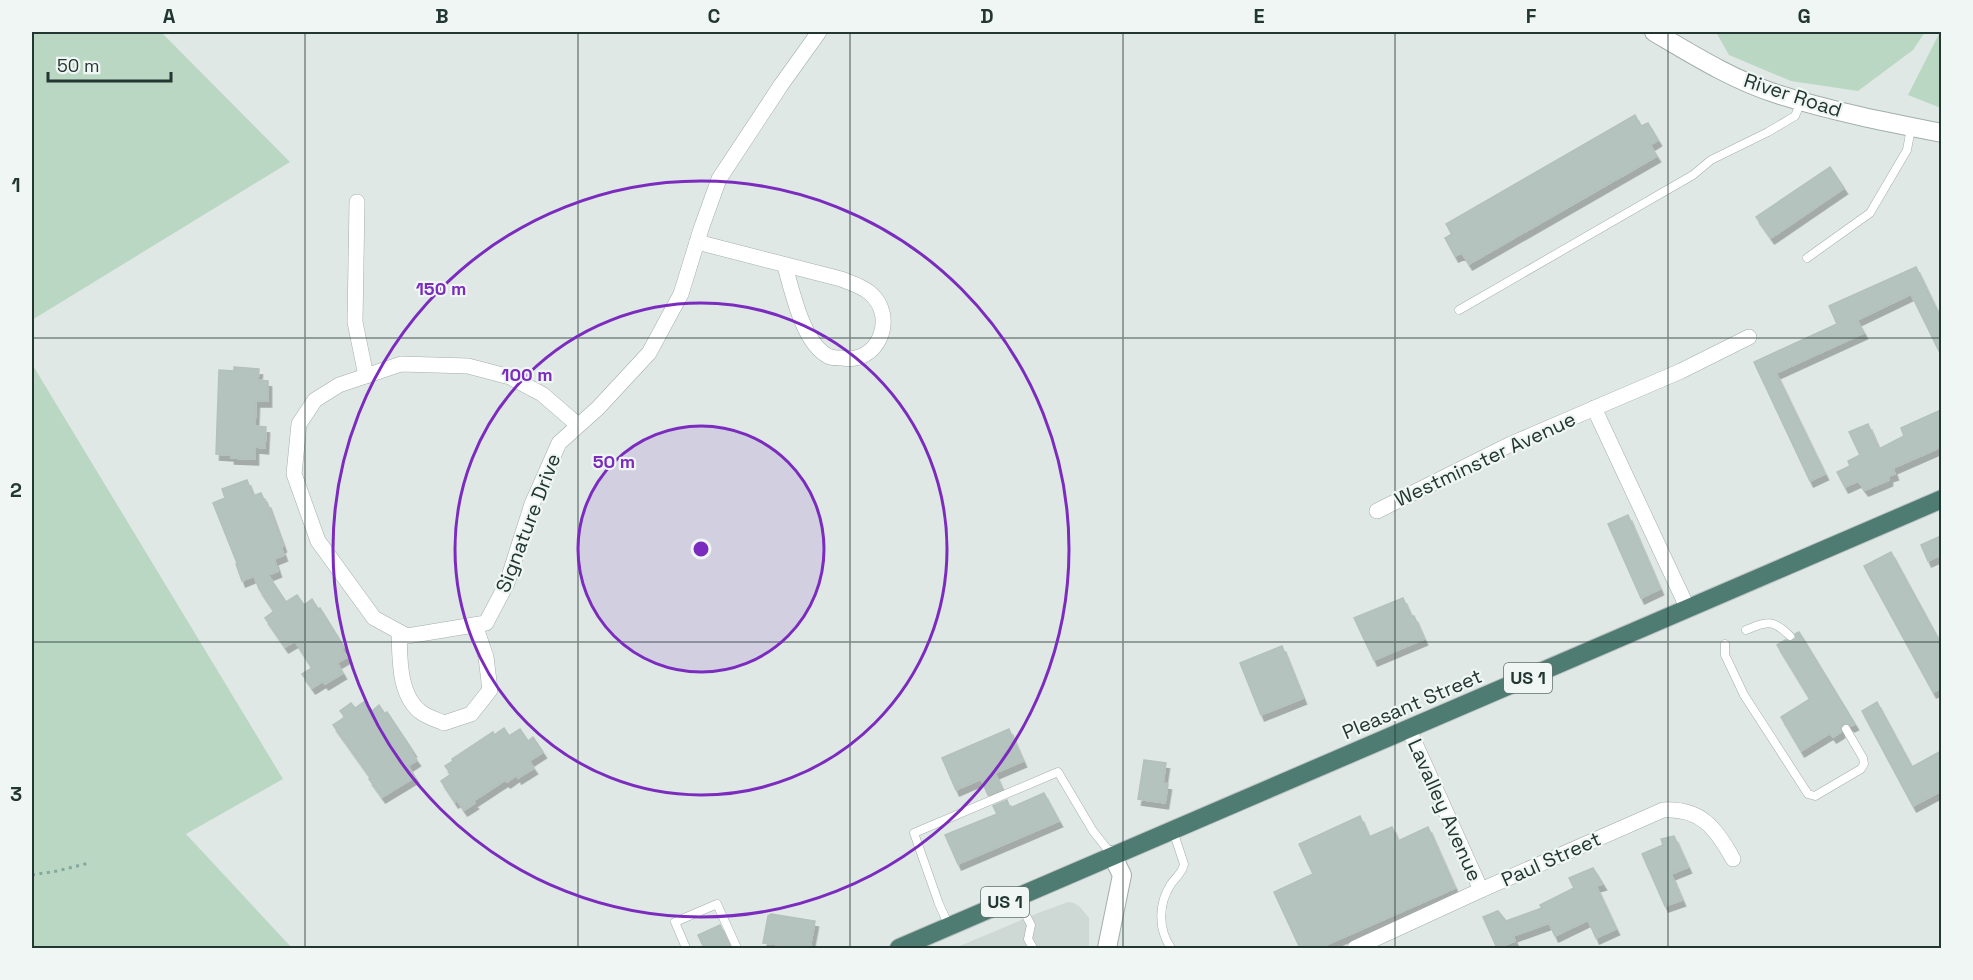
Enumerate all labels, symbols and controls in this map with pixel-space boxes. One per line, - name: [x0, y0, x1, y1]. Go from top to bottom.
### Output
- text: A: [163, 3, 176, 29]
- text: B: [435, 3, 449, 29]
- text: C: [708, 3, 721, 29]
- text: D: [980, 3, 994, 29]
- text: E: [1253, 3, 1265, 29]
- text: F: [1526, 3, 1537, 29]
- text: G: [1797, 3, 1811, 29]
- scale bar: [48, 45, 171, 83]
- text: 50 m: [57, 54, 99, 77]
- street label: River Road: [1741, 67, 1845, 123]
- text: 1: [11, 172, 21, 198]
- text: 150 m: [416, 277, 466, 300]
- text: 100 m: [501, 363, 553, 386]
- street label: Westminster Avenue: [1390, 406, 1580, 512]
- street label: Signature Drive: [490, 450, 566, 596]
- text: 50 m: [593, 450, 635, 473]
- text: 2: [10, 477, 22, 503]
- centre of rings: [691, 539, 711, 559]
- street label: Pleasant Street: [1338, 663, 1486, 745]
- road number: US 1: [1504, 663, 1552, 693]
- street label: Lavalley Avenue: [1402, 735, 1488, 885]
- text: 3: [10, 781, 22, 807]
- street label: Paul Street: [1497, 825, 1605, 893]
- road number: US 1: [981, 887, 1029, 917]

